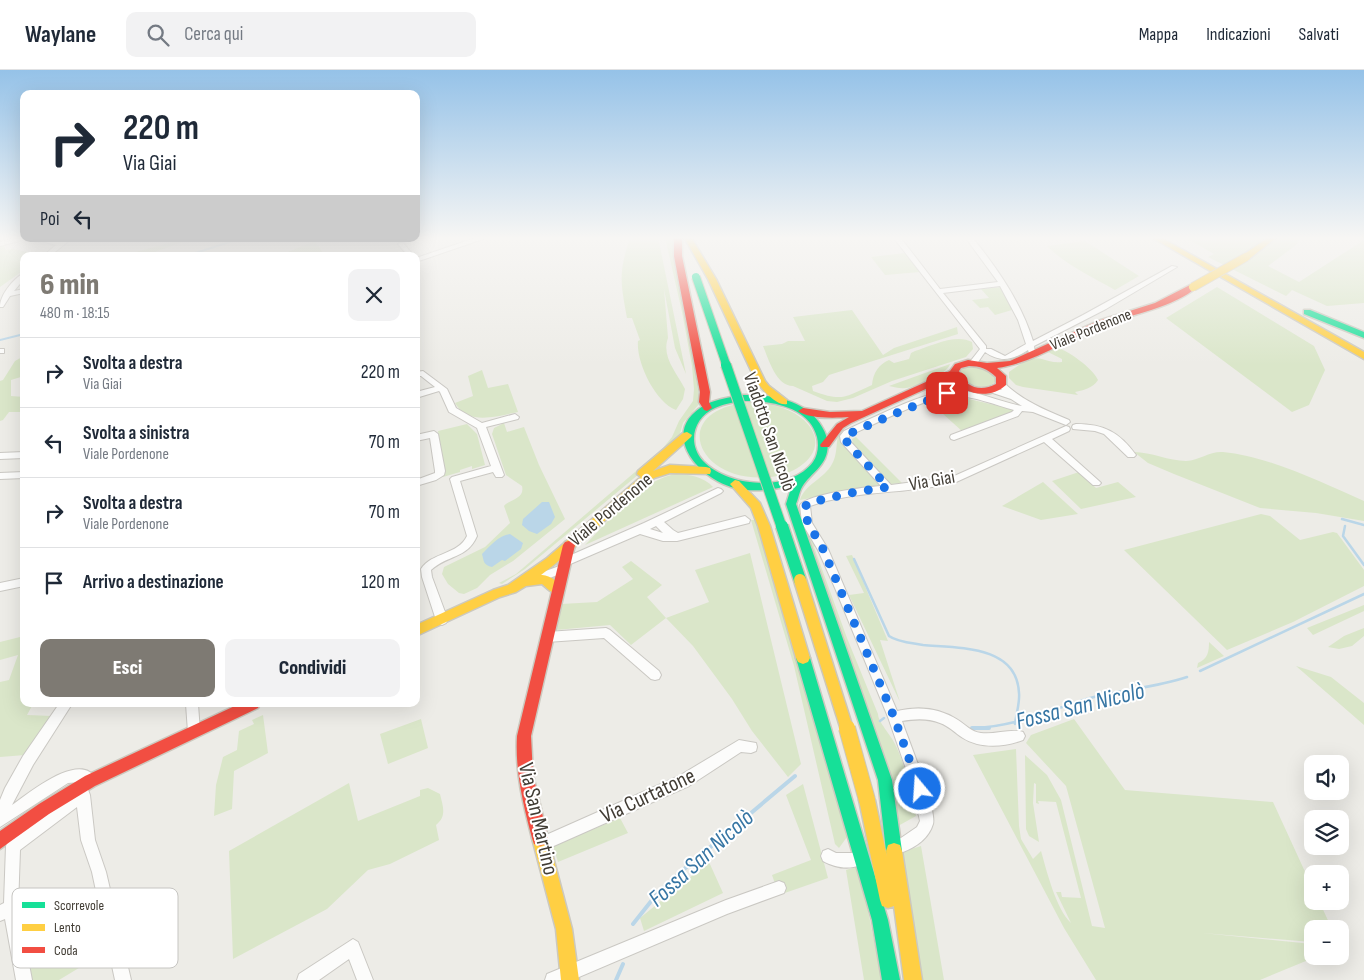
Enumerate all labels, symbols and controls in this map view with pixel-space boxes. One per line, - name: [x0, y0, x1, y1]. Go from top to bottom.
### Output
- search box: [126, 12, 476, 57]
- text: Waylane: [25, 20, 96, 49]
- icon: search: [144, 21, 172, 49]
- text: Cerca qui: [184, 23, 243, 46]
- text: Mappa: [1139, 24, 1178, 45]
- text: Indicazioni: [1206, 24, 1271, 45]
- text: Salvati: [1299, 24, 1339, 45]
- text: 220 m: [123, 107, 199, 150]
- icon: right: [40, 110, 105, 175]
- text: Via Giai: [123, 150, 177, 177]
- icon: left: [69, 205, 97, 233]
- text: Poi: [40, 208, 59, 231]
- text: 6 min: [40, 267, 99, 303]
- button: close: [348, 269, 400, 321]
- text: 480 m · 18:15: [40, 304, 110, 323]
- street label: Viale Pordenone: [1048, 305, 1134, 355]
- text: Svolta a destra: [83, 352, 183, 375]
- icon: right: [40, 359, 68, 387]
- text: 220 m: [361, 361, 400, 384]
- street label: Viadotto San Nicolò: [738, 370, 800, 494]
- pin: [926, 372, 968, 414]
- text: Via Giai: [83, 375, 122, 394]
- icon: arrive: [933, 379, 961, 407]
- text: Svolta a sinistra: [83, 422, 190, 445]
- icon: left: [40, 429, 68, 457]
- text: 70 m: [369, 431, 400, 454]
- text: Viale Pordenone: [83, 445, 169, 464]
- street label: Via Giai: [907, 466, 957, 496]
- street label: Viale Pordenone: [565, 468, 657, 552]
- text: Svolta a destra: [83, 492, 183, 515]
- icon: right: [40, 499, 68, 527]
- text: 70 m: [369, 501, 400, 524]
- text: Viale Pordenone: [83, 515, 169, 534]
- icon: arrive: [40, 569, 68, 597]
- text: Arrivo a destinazione: [83, 571, 224, 594]
- text: 120 m: [362, 571, 400, 594]
- button: Esci: [40, 639, 215, 697]
- button: Condividi: [225, 639, 400, 697]
- water label: Fossa San Nicolò: [1013, 676, 1148, 736]
- map controls: [1304, 755, 1349, 965]
- button: sound: [1304, 755, 1349, 800]
- street label: Via San Martino: [512, 760, 564, 878]
- street label: Via Curtatone: [596, 762, 700, 830]
- position arrow: [893, 762, 945, 814]
- water label: Fossa San Nicolò: [642, 803, 760, 913]
- button: layers: [1304, 810, 1349, 855]
- button: +: [1304, 865, 1349, 910]
- legend: [12, 888, 178, 968]
- text: Scorrevole: [54, 897, 104, 914]
- text: Lento: [54, 919, 81, 936]
- button: −: [1304, 920, 1349, 965]
- text: Coda: [54, 942, 78, 959]

